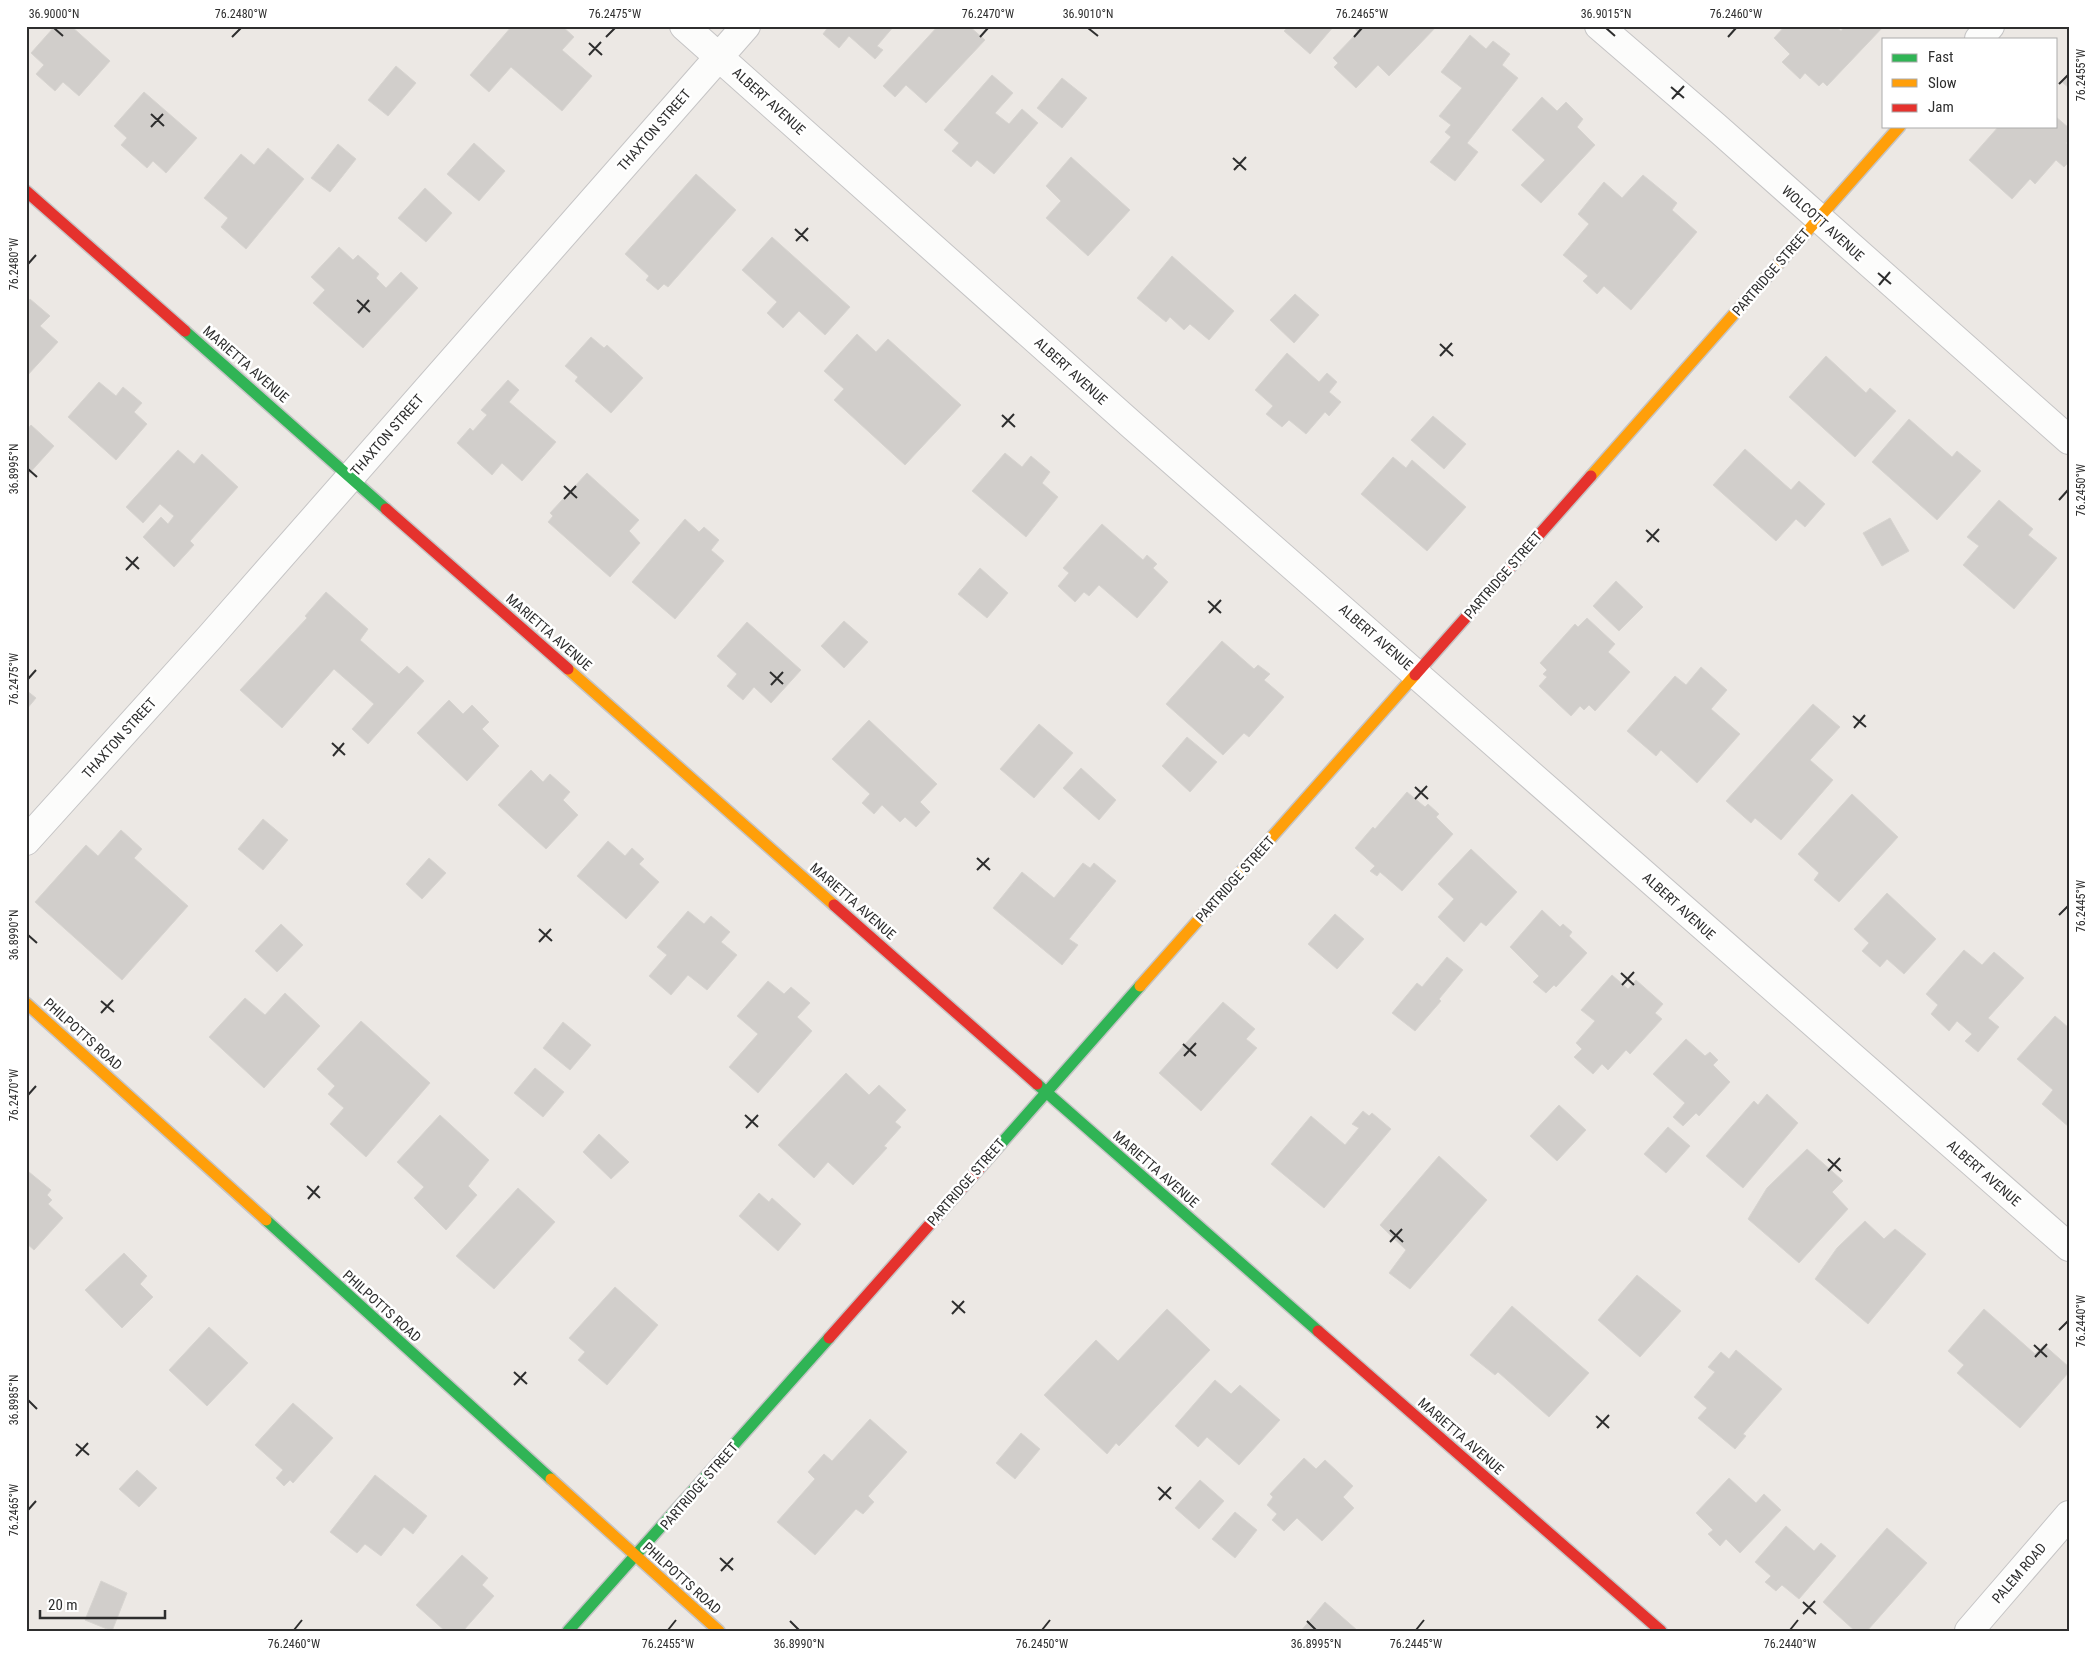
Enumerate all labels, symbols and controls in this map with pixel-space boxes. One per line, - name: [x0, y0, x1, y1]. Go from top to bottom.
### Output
- text: 36.9000°N: [29, 7, 79, 21]
- text: 76.2480°W: [215, 7, 267, 21]
- text: 76.2475°W: [589, 7, 641, 21]
- text: 76.2470°W: [962, 7, 1014, 21]
- text: 36.9010°N: [1063, 7, 1113, 21]
- text: 76.2465°W: [1336, 7, 1388, 21]
- text: 36.9015°N: [1581, 7, 1631, 21]
- text: 76.2460°W: [1710, 7, 1762, 21]
- legend: [1882, 38, 2058, 128]
- text: Fast: [1928, 48, 1953, 66]
- text: 76.2455°W: [2074, 49, 2088, 101]
- street label: ALBERT AVENUE: [729, 64, 809, 138]
- text: Slow: [1928, 74, 1957, 92]
- street label: THAXTON STREET: [614, 86, 694, 174]
- text: Jam: [1928, 98, 1954, 116]
- street label: WOLCOTT AVENUE: [1779, 182, 1867, 264]
- street label: PARTRIDGE STREET: [1729, 225, 1813, 319]
- text: 76.2480°W: [7, 238, 21, 290]
- street label: MARIETTA AVENUE: [200, 323, 292, 405]
- street label: ALBERT AVENUE: [1031, 334, 1111, 408]
- street label: THAXTON STREET: [347, 391, 427, 479]
- text: 36.8995°N: [7, 444, 21, 494]
- text: 76.2450°W: [2074, 464, 2088, 516]
- street label: PARTRIDGE STREET: [1461, 528, 1545, 622]
- street label: MARIETTA AVENUE: [503, 591, 595, 673]
- street label: ALBERT AVENUE: [1336, 601, 1416, 673]
- text: 76.2475°W: [7, 653, 21, 705]
- street label: THAXTON STREET: [79, 695, 159, 781]
- street label: PARTRIDGE STREET: [1192, 833, 1278, 925]
- street label: MARIETTA AVENUE: [807, 860, 899, 942]
- street label: ALBERT AVENUE: [1639, 869, 1719, 943]
- text: 76.2445°W: [2074, 880, 2088, 932]
- text: 36.8990°N: [7, 910, 21, 960]
- street label: PHILPOTTS ROAD: [41, 995, 125, 1073]
- text: 76.2470°W: [7, 1069, 21, 1121]
- street label: MARIETTA AVENUE: [1110, 1128, 1202, 1210]
- street label: PARTRIDGE STREET: [924, 1135, 1008, 1229]
- street label: ALBERT AVENUE: [1944, 1137, 2024, 1209]
- street label: PHILPOTTS ROAD: [340, 1267, 424, 1345]
- text: 76.2440°W: [2074, 1295, 2088, 1347]
- text: 36.8985°N: [7, 1375, 21, 1425]
- street label: MARIETTA AVENUE: [1415, 1395, 1507, 1477]
- street label: PARTRIDGE STREET: [657, 1439, 741, 1533]
- text: 76.2465°W: [7, 1484, 21, 1536]
- street label: PHILPOTTS ROAD: [640, 1539, 724, 1617]
- street label: PALEM ROAD: [1989, 1540, 2049, 1606]
- scale bar: [40, 1587, 165, 1619]
- text: 20 m: [48, 1596, 78, 1614]
- text: 76.2460°W: [268, 1637, 320, 1651]
- text: 76.2455°W: [642, 1637, 694, 1651]
- text: 36.8990°N: [774, 1637, 824, 1651]
- text: 76.2450°W: [1016, 1637, 1068, 1651]
- text: 36.8995°N: [1291, 1637, 1341, 1651]
- text: 76.2445°W: [1390, 1637, 1442, 1651]
- text: 76.2440°W: [1764, 1637, 1816, 1651]

